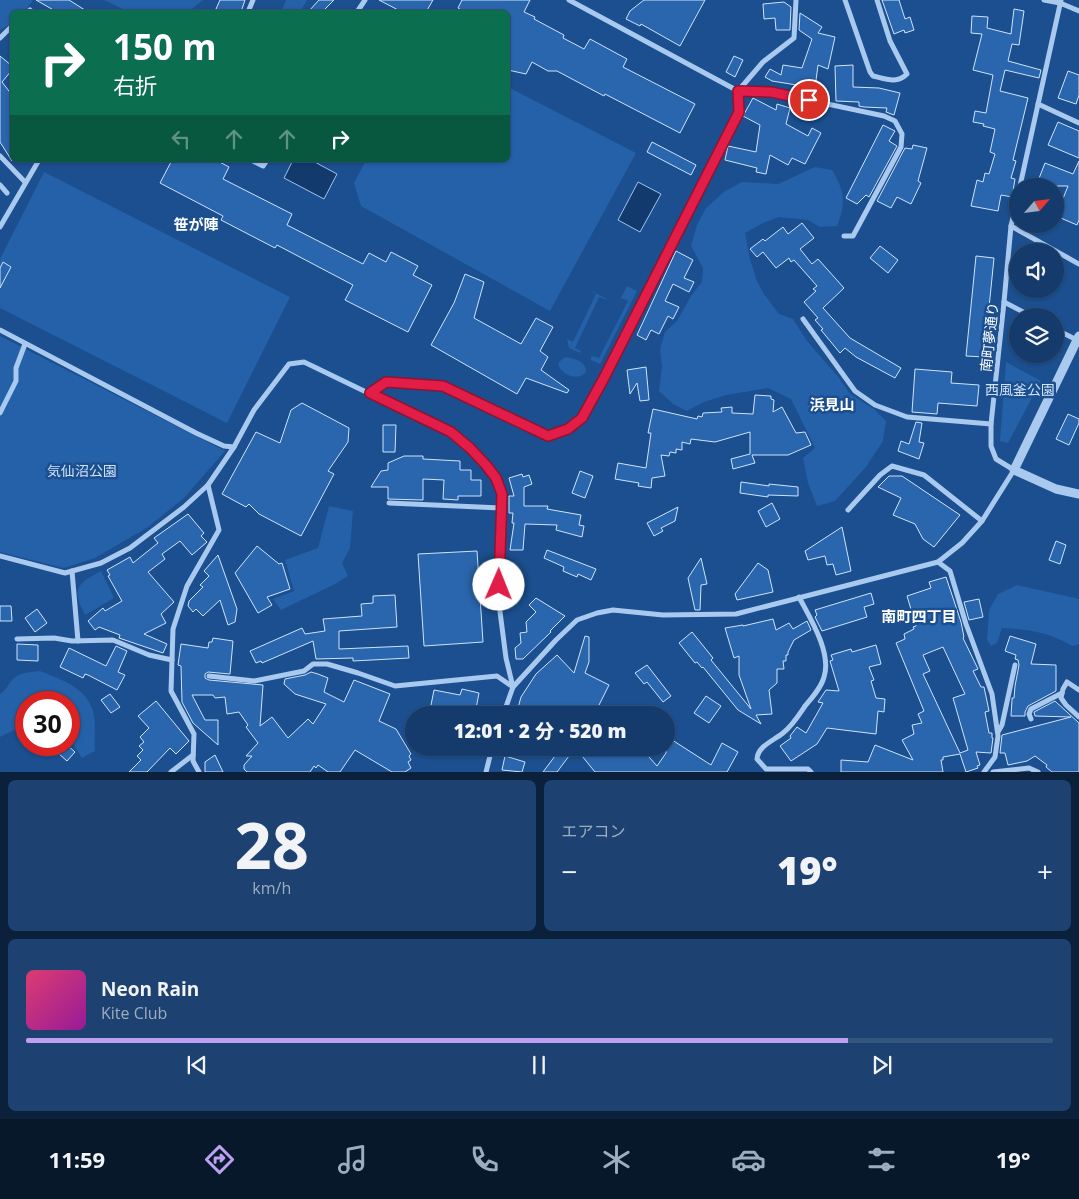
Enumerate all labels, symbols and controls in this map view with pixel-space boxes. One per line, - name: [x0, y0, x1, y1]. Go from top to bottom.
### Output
- text: 150 m: [113, 23, 217, 70]
- icon: right: [30, 30, 95, 95]
- text: 右折: [113, 70, 157, 100]
- pin: [788, 79, 830, 121]
- icon: arrive: [795, 86, 823, 114]
- icon: left: [167, 125, 195, 153]
- icon: ahead: [220, 125, 248, 153]
- icon: ahead: [273, 125, 301, 153]
- icon: right: [326, 125, 354, 153]
- north arrow: [1009, 178, 1064, 232]
- map controls: [1009, 178, 1064, 363]
- district label: 笹が陣: [173, 214, 219, 234]
- button: sound: [1009, 243, 1064, 298]
- street label: 南町夢通り: [976, 301, 1002, 373]
- button: layers: [1009, 308, 1064, 363]
- park label: 西風釜公園: [985, 380, 1055, 399]
- district label: 浜見山: [809, 394, 855, 414]
- park label: 気仙沼公園: [47, 461, 117, 480]
- position arrow: [472, 558, 524, 610]
- district label: 南町四丁目: [881, 606, 957, 626]
- speed limit sign: 30: [15, 691, 80, 756]
- text: 12:01 · 2 分 · 520 m: [453, 718, 627, 744]
- text: 28: [235, 800, 309, 888]
- text: エアコン: [562, 820, 626, 842]
- text: 19°: [777, 844, 838, 896]
- text: −: [562, 852, 578, 890]
- text: +: [1037, 852, 1053, 890]
- text: km/h: [252, 877, 291, 899]
- text: Neon Rain: [101, 976, 199, 1002]
- text: Kite Club: [101, 1002, 167, 1024]
- icon: previous: [183, 1051, 211, 1079]
- icon: pause: [525, 1051, 553, 1079]
- icon: next: [868, 1051, 896, 1079]
- icon: directions: [202, 1142, 237, 1177]
- icon: music: [335, 1142, 370, 1177]
- icon: phone: [467, 1142, 502, 1177]
- icon: climate: [599, 1142, 634, 1177]
- icon: car: [731, 1142, 766, 1177]
- icon: filters: [864, 1142, 899, 1177]
- text: 11:59: [49, 1144, 105, 1174]
- text: 19°: [996, 1144, 1030, 1174]

